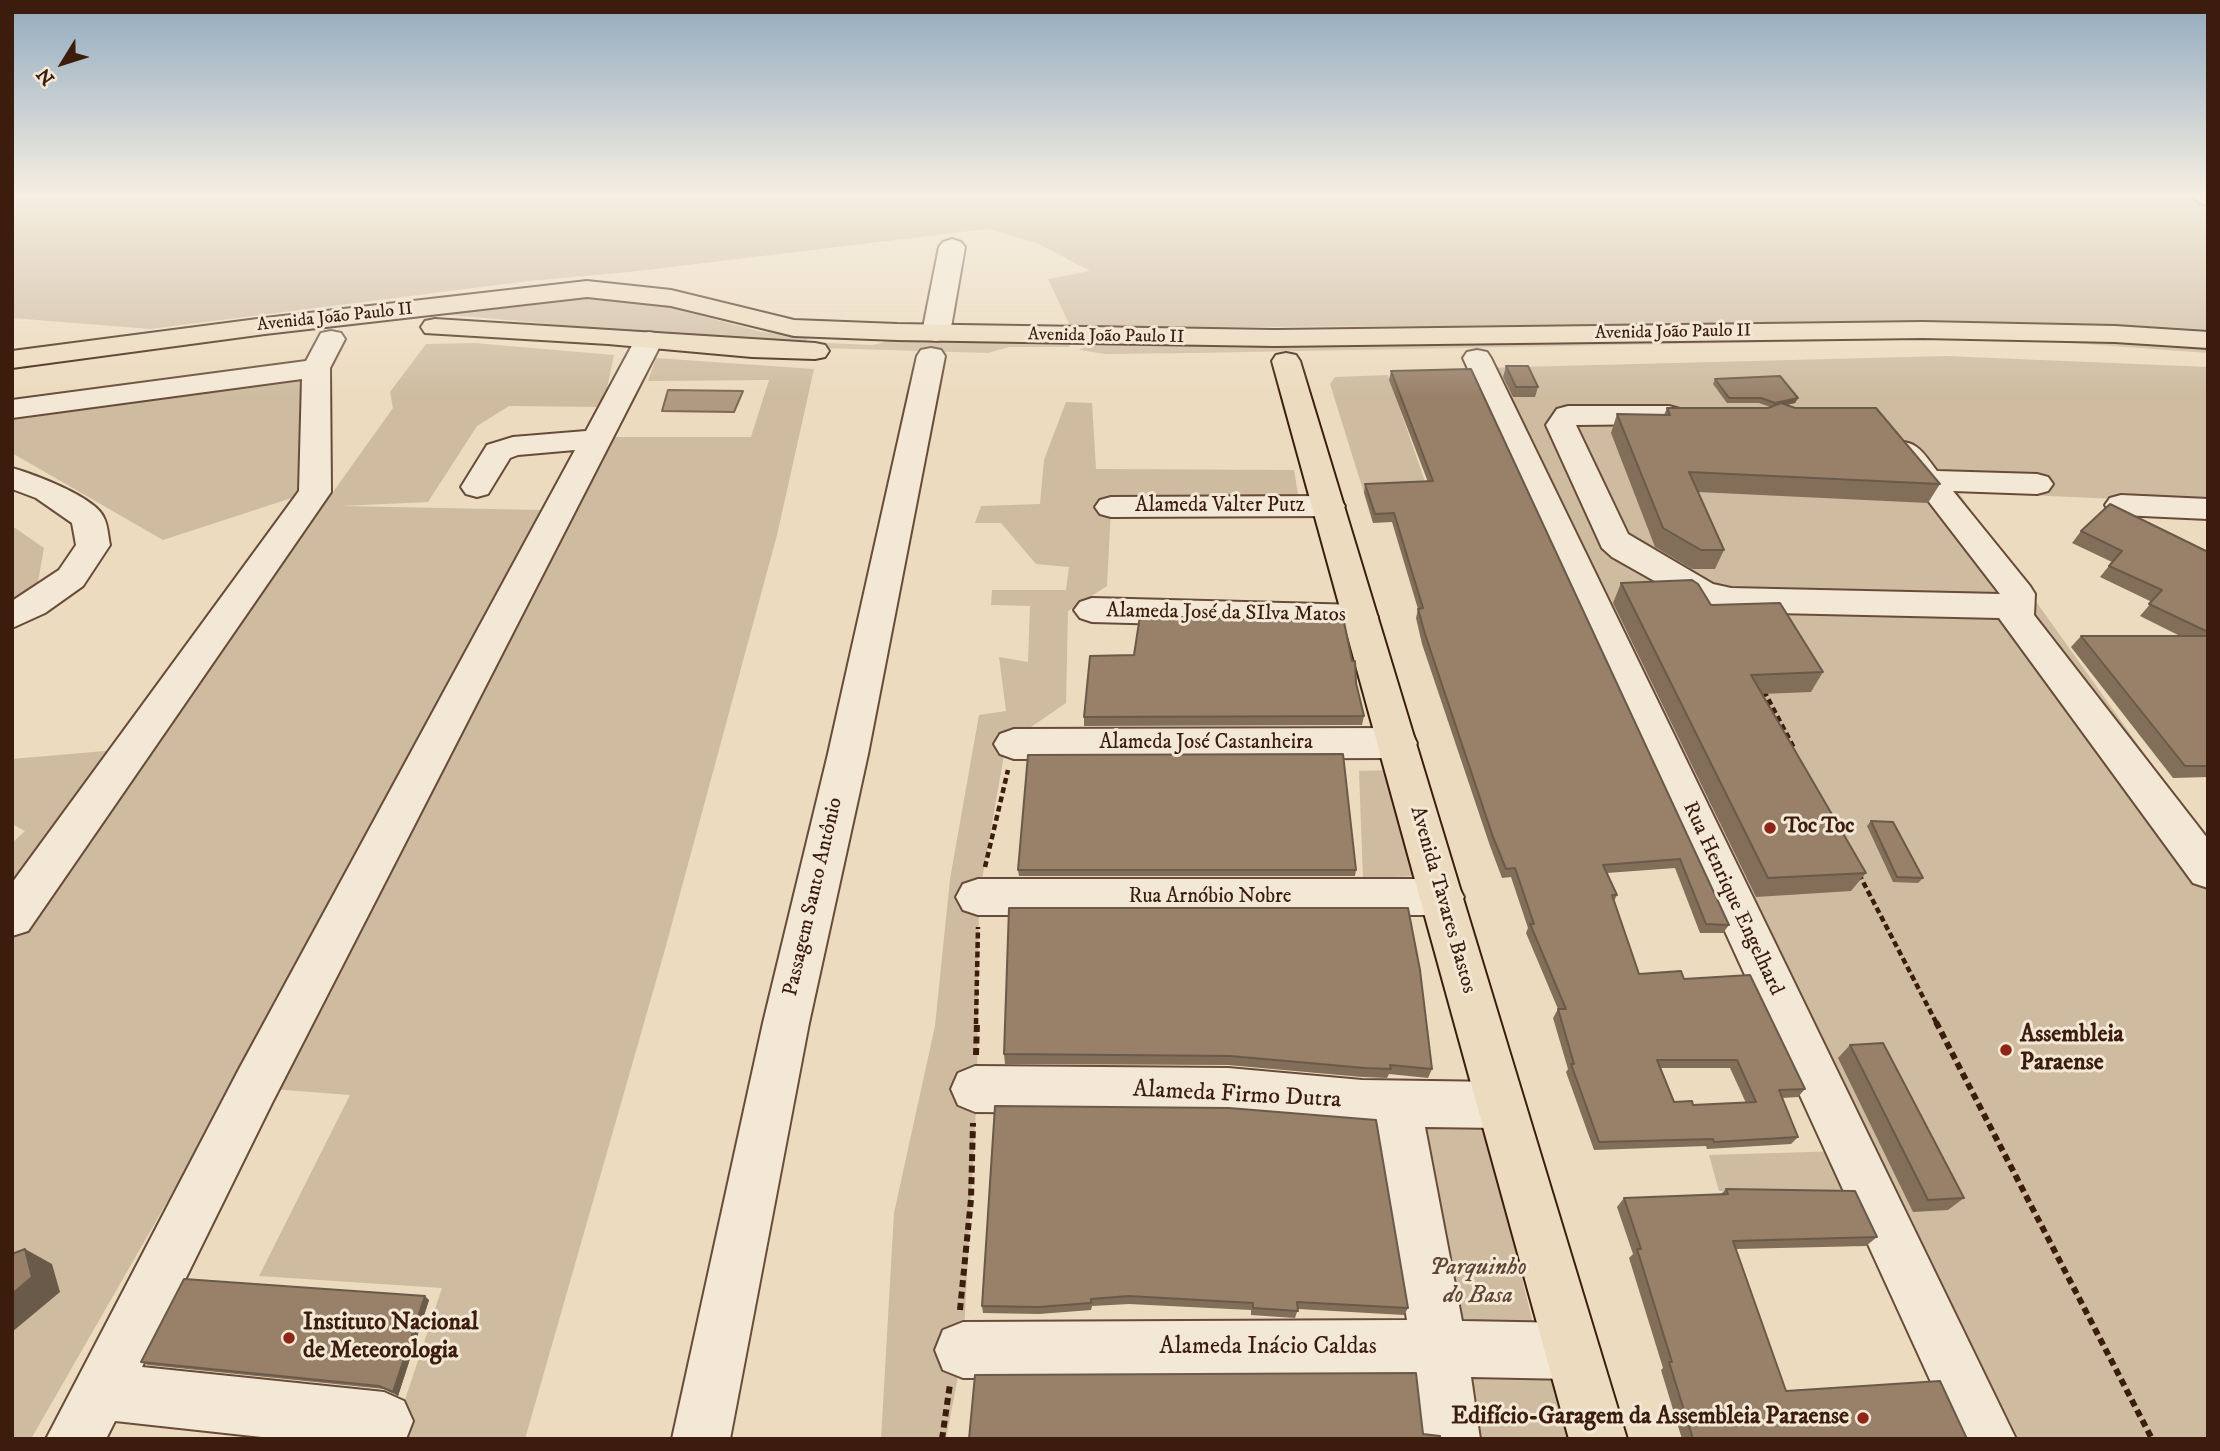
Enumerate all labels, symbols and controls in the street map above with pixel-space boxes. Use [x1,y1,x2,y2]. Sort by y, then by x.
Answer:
north arrow [28,28,98,98]
text: N [32,63,60,89]
street label: Avenida João Paulo II [256,299,414,337]
street label: Avenida João Paulo II [1595,321,1751,345]
street label: Avenida João Paulo II [1028,325,1184,349]
street label: Alameda Valter Putz [1135,494,1305,520]
street label: Alameda José da SIlva Matos [1106,599,1346,629]
street label: Alameda José Castanheira [1099,731,1313,757]
street label: Passagem Santo Antônio [779,795,849,999]
street label: Rua Henrique Engelhard [1676,798,1788,1000]
street label: Avenida Tavares Bastos [1403,804,1481,996]
place label: Toc Toc [1784,815,1854,841]
marker: Toc Toc [1762,820,1778,836]
street label: Rua Arnóbio Nobre [1128,885,1292,911]
place label: Assembleia Paraense [2020,1022,2124,1078]
marker: Assembleia Paraense [1998,1042,2014,1058]
street label: Alameda Firmo Dutra [1132,1076,1342,1116]
park label: Parquinho do Basa [1429,1255,1527,1311]
place label: Instituto Nacional de Meteorologia [303,1310,478,1366]
marker: Instituto Nacional de Meteorologia [281,1330,297,1346]
street label: Alameda Inácio Caldas [1159,1334,1377,1362]
place label: Edifício-Garagem da Assembleia Paraense [1451,1404,1849,1432]
marker: Edifício-Garagem da Assembleia Paraense [1855,1410,1871,1426]

